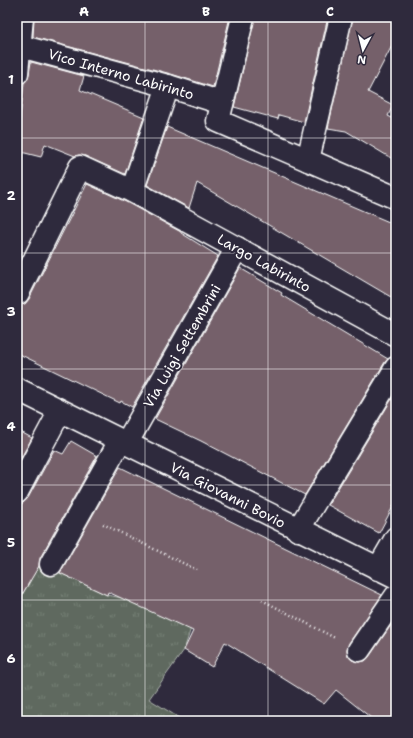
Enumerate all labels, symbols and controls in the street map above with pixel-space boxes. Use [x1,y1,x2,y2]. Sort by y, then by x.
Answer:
text: A [79,3,89,20]
text: B [202,3,210,20]
text: C [326,3,334,20]
north arrow [343,30,383,70]
street label: Vico Interno Labirinto [46,45,196,103]
text: N [356,51,367,67]
text: 1 [8,71,14,88]
text: 2 [6,187,16,204]
street label: Largo Labirinto [214,230,314,296]
street label: Via Luigi Settembrini [139,281,225,411]
text: 3 [6,303,16,320]
text: 4 [6,418,16,435]
street label: Via Giovanni Bovio [167,458,289,532]
text: 5 [7,534,15,551]
text: 6 [6,650,16,667]

